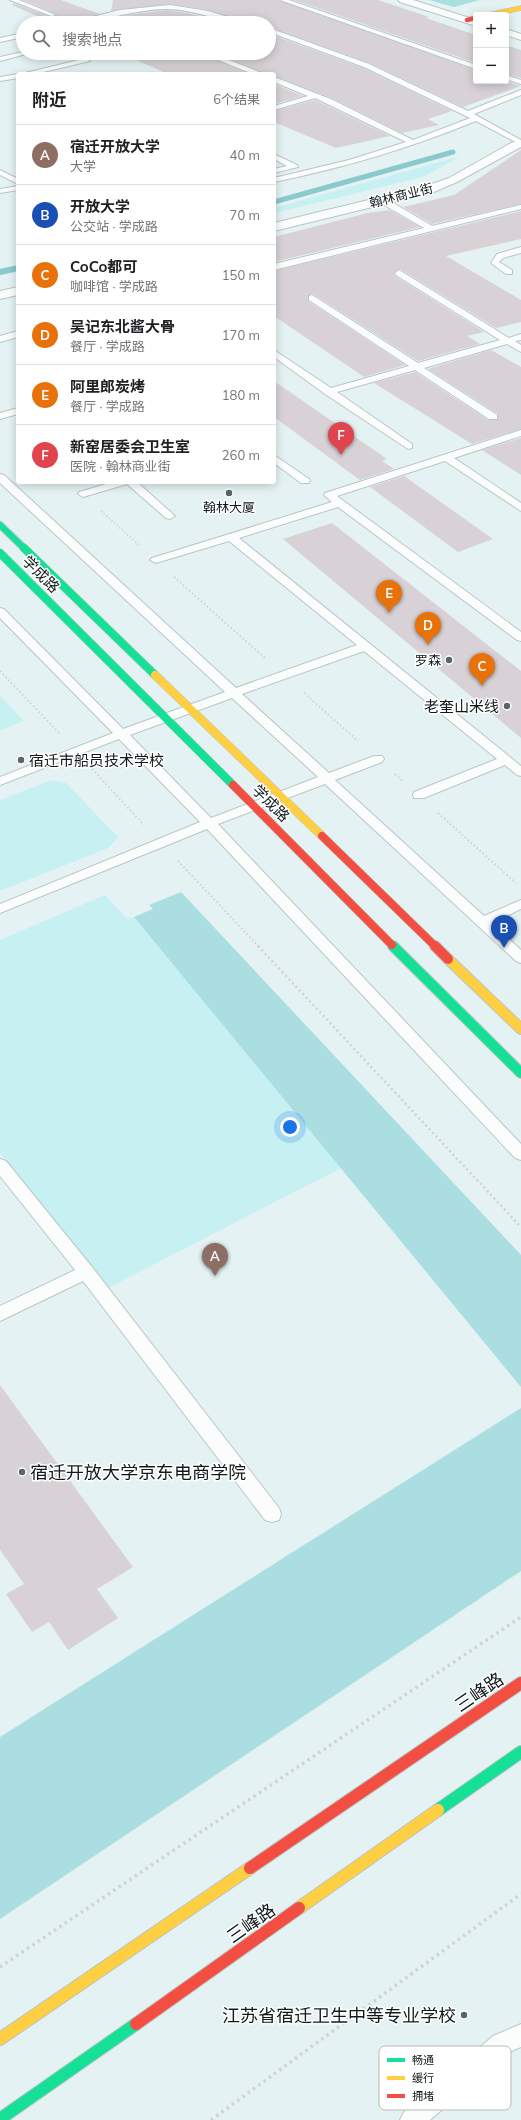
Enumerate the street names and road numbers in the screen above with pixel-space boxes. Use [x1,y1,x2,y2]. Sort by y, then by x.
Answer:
street label: 翰林商业街 [368,179,434,211]
street label: 学成路 [18,551,64,597]
street label: 学成路 [248,780,294,826]
street label: 三峰路 [450,1667,508,1717]
street label: 三峰路 [222,1898,280,1948]

